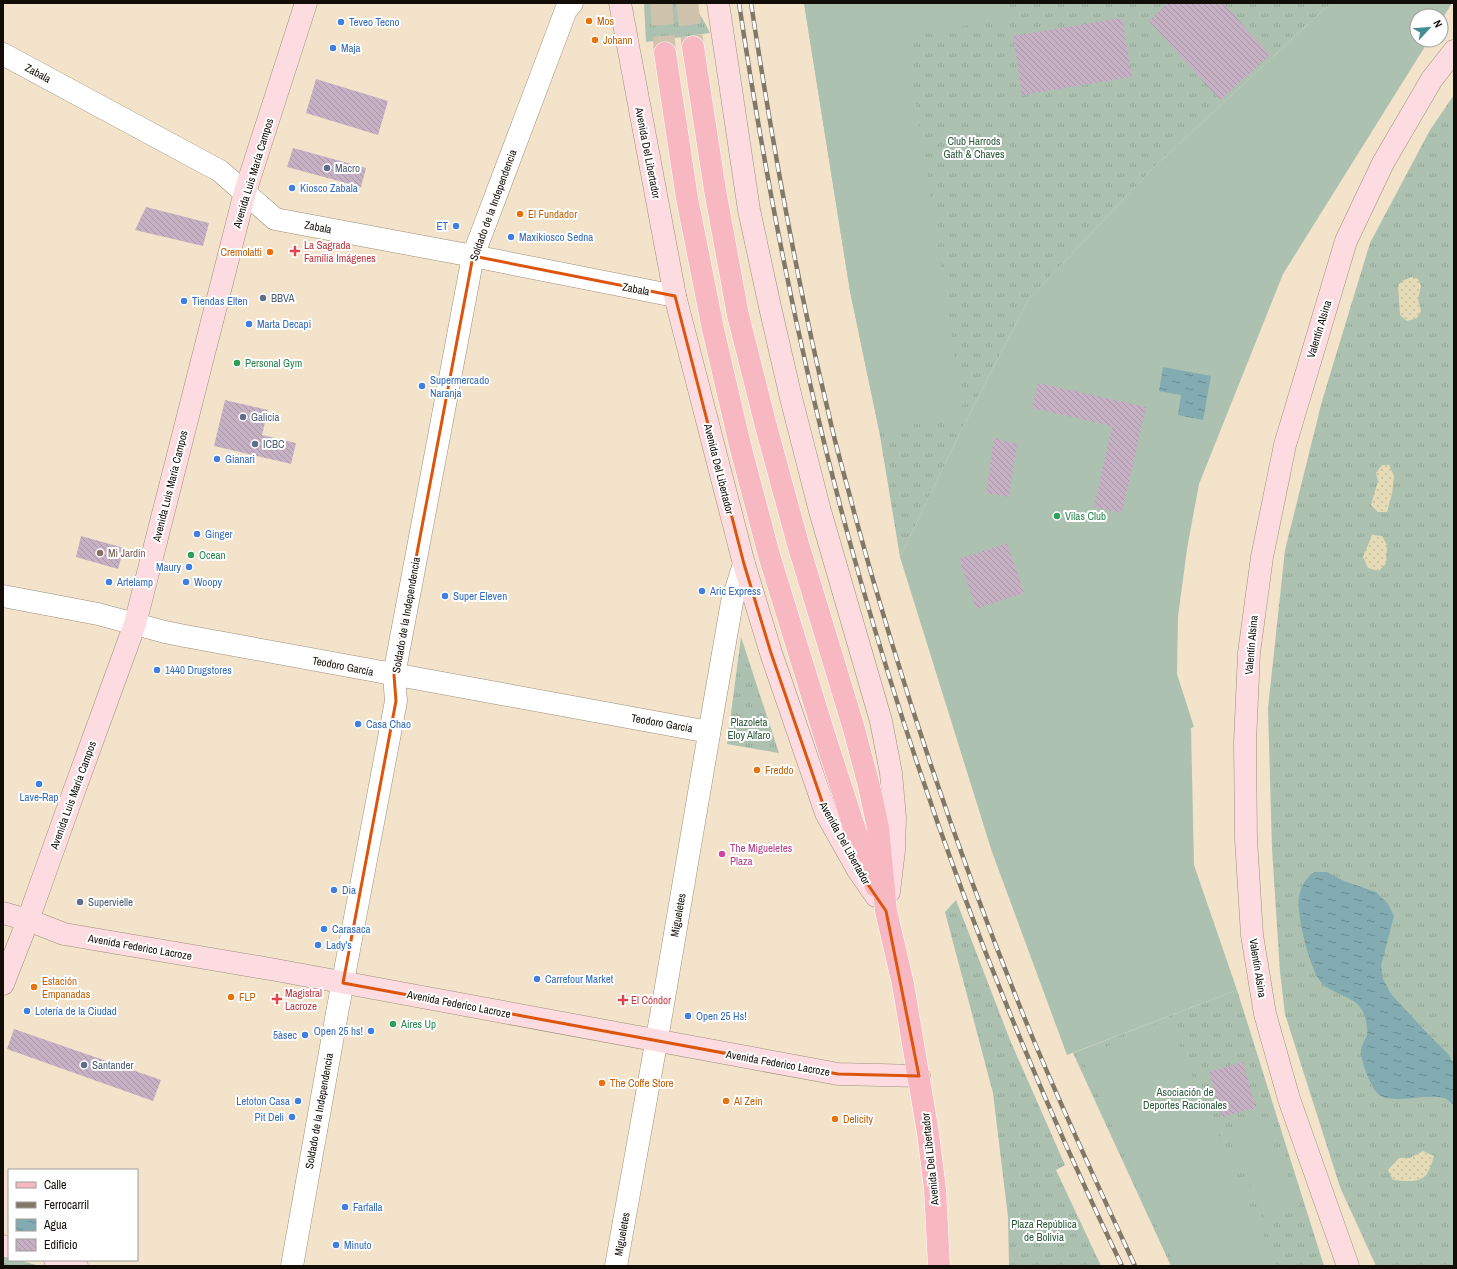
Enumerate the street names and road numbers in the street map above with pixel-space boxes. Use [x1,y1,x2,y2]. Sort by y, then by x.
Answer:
street label: Zabala [23,60,53,86]
street label: Avenida Del Libertador [632,105,664,200]
street label: Avenida Luis María Campos [229,116,277,231]
street label: Soldado de la Independencia [466,147,520,263]
street label: Zabala [303,217,333,237]
street label: Zabala [621,279,651,299]
street label: Valentín Alsina [1304,298,1334,360]
street label: Avenida Del Libertador [701,421,737,516]
street label: Avenida Luis María Campos [149,428,191,544]
street label: Soldado de la Independencia [389,556,423,674]
street label: Valentín Alsina [1241,615,1261,675]
street label: Teodoro García [311,653,375,679]
street label: Teodoro García [630,711,694,735]
street label: Avenida Luis María Campos [47,739,99,852]
street label: Avenida Del Libertador [816,798,874,887]
street label: Migueletes [667,892,689,938]
street label: Avenida Federico Lacroze [86,931,193,963]
street label: Valentín Alsina [1246,938,1270,998]
street label: Avenida Federico Lacroze [405,987,512,1021]
street label: Avenida Federico Lacroze [724,1047,831,1079]
street label: Soldado de la Independencia [302,1052,336,1170]
street label: Avenida Del Libertador [918,1112,942,1207]
street label: Migueletes [611,1211,633,1257]

